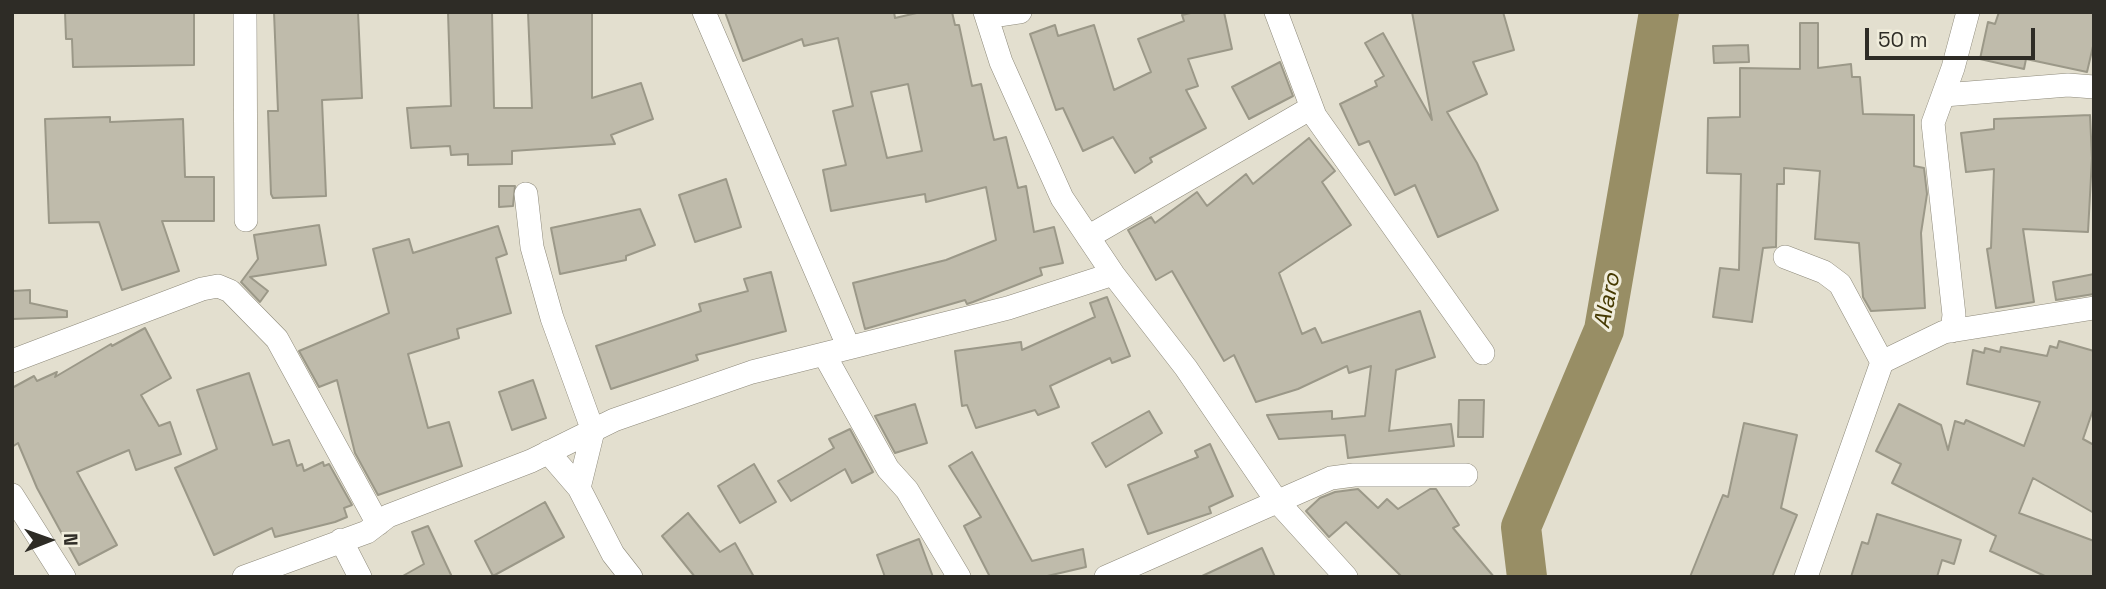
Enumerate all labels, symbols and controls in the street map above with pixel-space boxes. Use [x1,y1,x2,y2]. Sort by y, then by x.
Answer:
scale bar [1868,14,2038,58]
text: 50 m [1878,26,1928,53]
water label: Alaro [1589,271,1627,331]
north arrow [14,505,84,575]
text: N [58,533,83,546]

